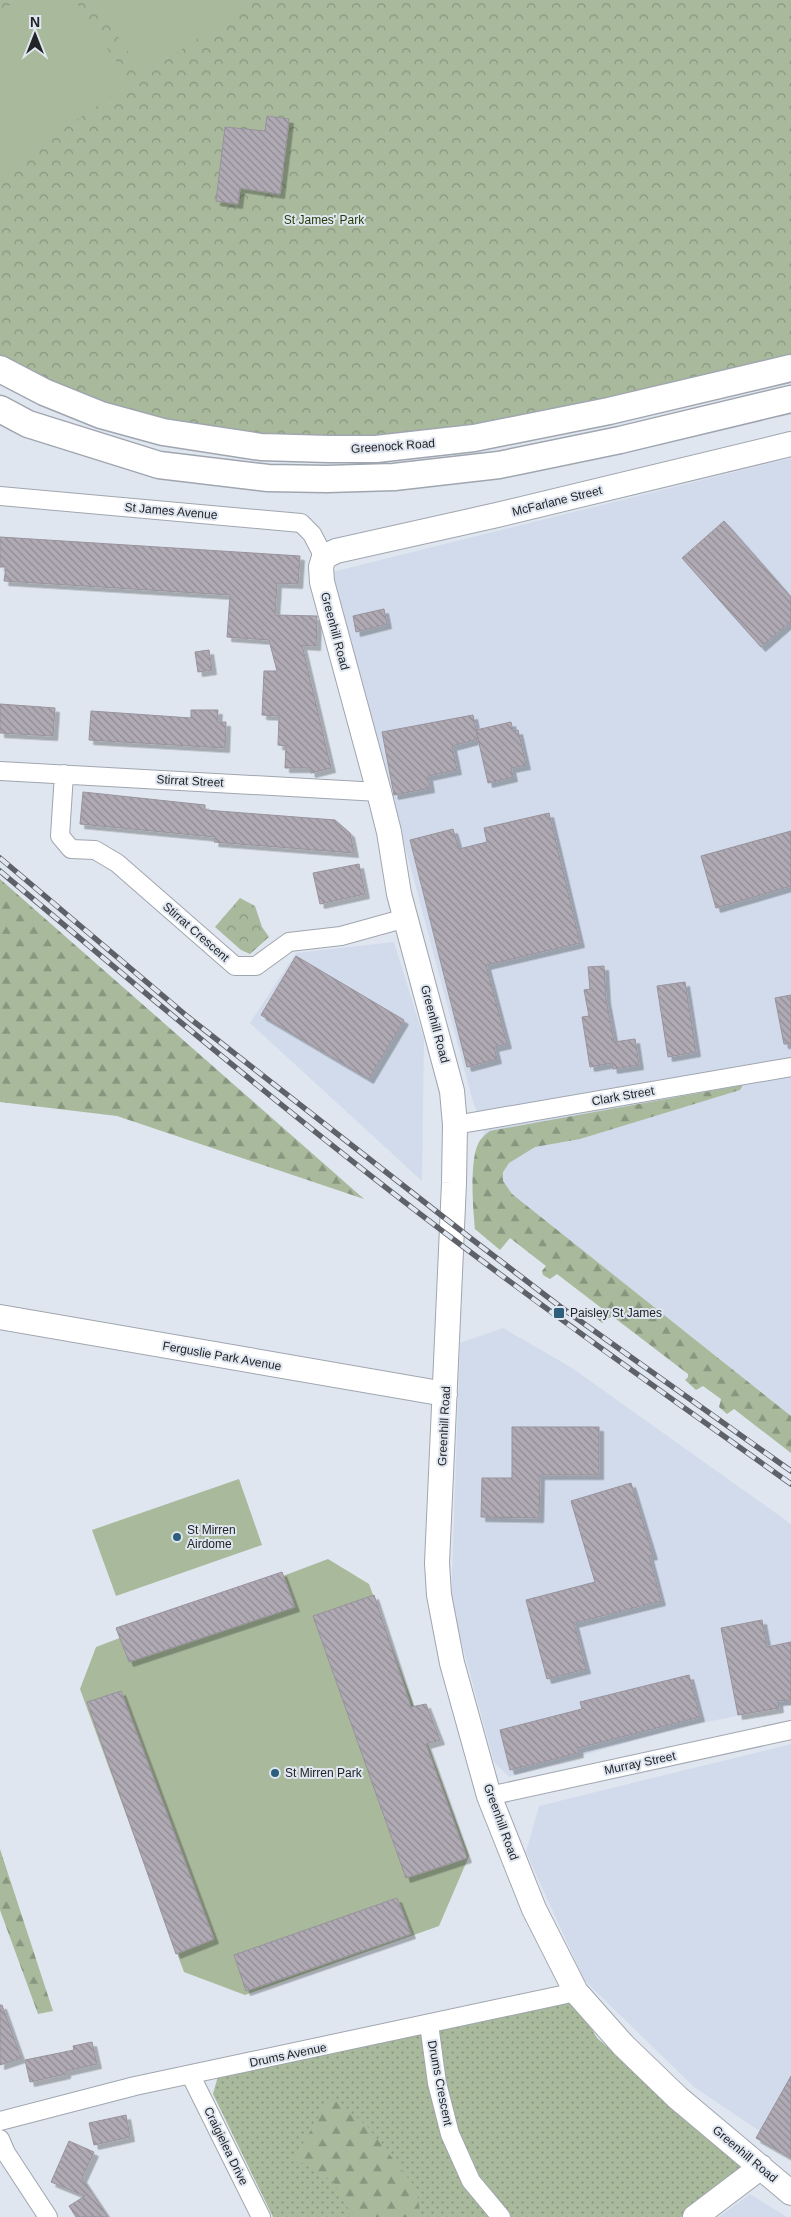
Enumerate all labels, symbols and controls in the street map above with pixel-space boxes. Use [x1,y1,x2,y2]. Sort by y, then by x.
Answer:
north arrow [10,10,60,60]
text: N [30,14,40,30]
park label: St James' Park [284,213,365,227]
street label: Greenock Road [351,436,435,456]
street label: McFarlane Street [511,483,604,519]
street label: St James Avenue [124,500,218,522]
street label: Greenhill Road [318,591,352,671]
street label: Stirrat Street [156,772,225,790]
street label: Stirrat Crescent [160,899,233,965]
street label: Greenhill Road [418,984,452,1064]
street label: Clark Street [591,1083,656,1108]
marker: Paisley St James [552,1306,566,1320]
place label: Paisley St James [570,1306,662,1320]
street label: Ferguslie Park Avenue [161,1339,283,1373]
street label: Greenhill Road [435,1386,453,1466]
place label: St Mirren Airdome [187,1523,236,1551]
marker: St Mirren Airdome [171,1531,183,1543]
street label: Murray Street [603,1748,678,1777]
place label: St Mirren Park [285,1766,363,1780]
marker: St Mirren Park [269,1767,281,1779]
street label: Greenhill Road [481,1782,521,1862]
street label: Drums Crescent [425,2039,455,2128]
street label: Drums Avenue [248,2040,328,2070]
street label: Craigielea Drive [201,2105,251,2188]
street label: Greenhill Road [710,2123,780,2185]

